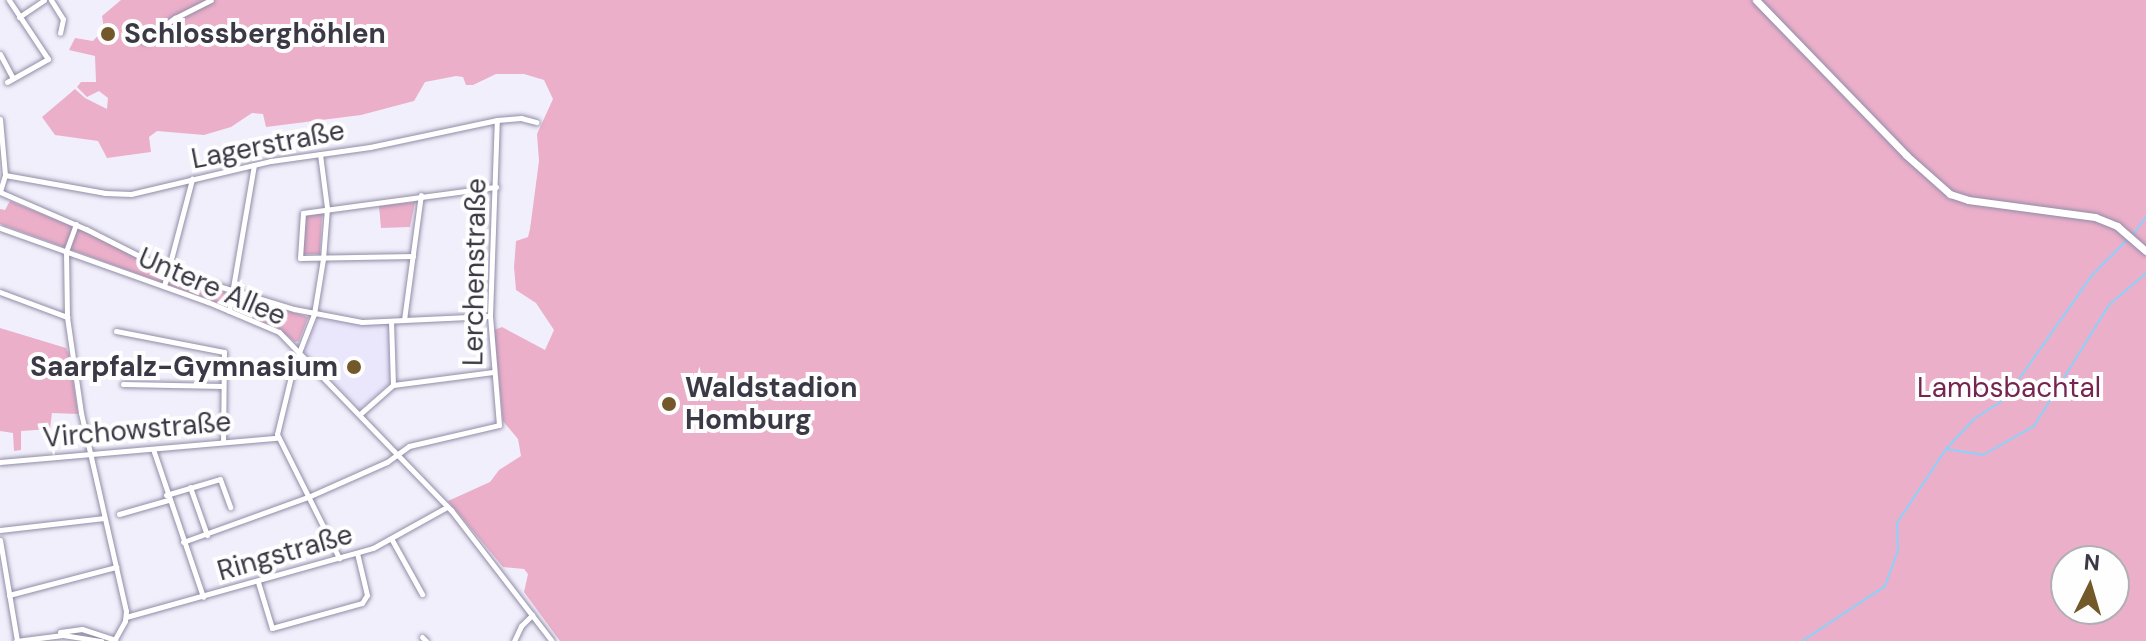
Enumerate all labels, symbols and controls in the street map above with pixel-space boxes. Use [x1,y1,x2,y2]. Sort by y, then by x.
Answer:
place label: Schlossberghöhlen [124,17,386,51]
marker: Schlossberghöhlen [99,25,117,43]
street label: Lagerstraße [189,114,347,176]
street label: Lerchenstraße [457,178,493,366]
street label: Untere Allee [133,241,291,333]
place label: Saarpfalz-Gymnasium [30,350,338,384]
marker: Saarpfalz-Gymnasium [345,358,363,376]
place label: Waldstadion Homburg [685,371,857,437]
park label: Lambsbachtal [1917,371,2101,405]
marker: Waldstadion Homburg [660,395,678,413]
street label: Virchowstraße [41,405,233,455]
street label: Ringstraße [214,518,356,588]
north arrow [2050,545,2130,625]
text: N [2083,547,2101,578]

